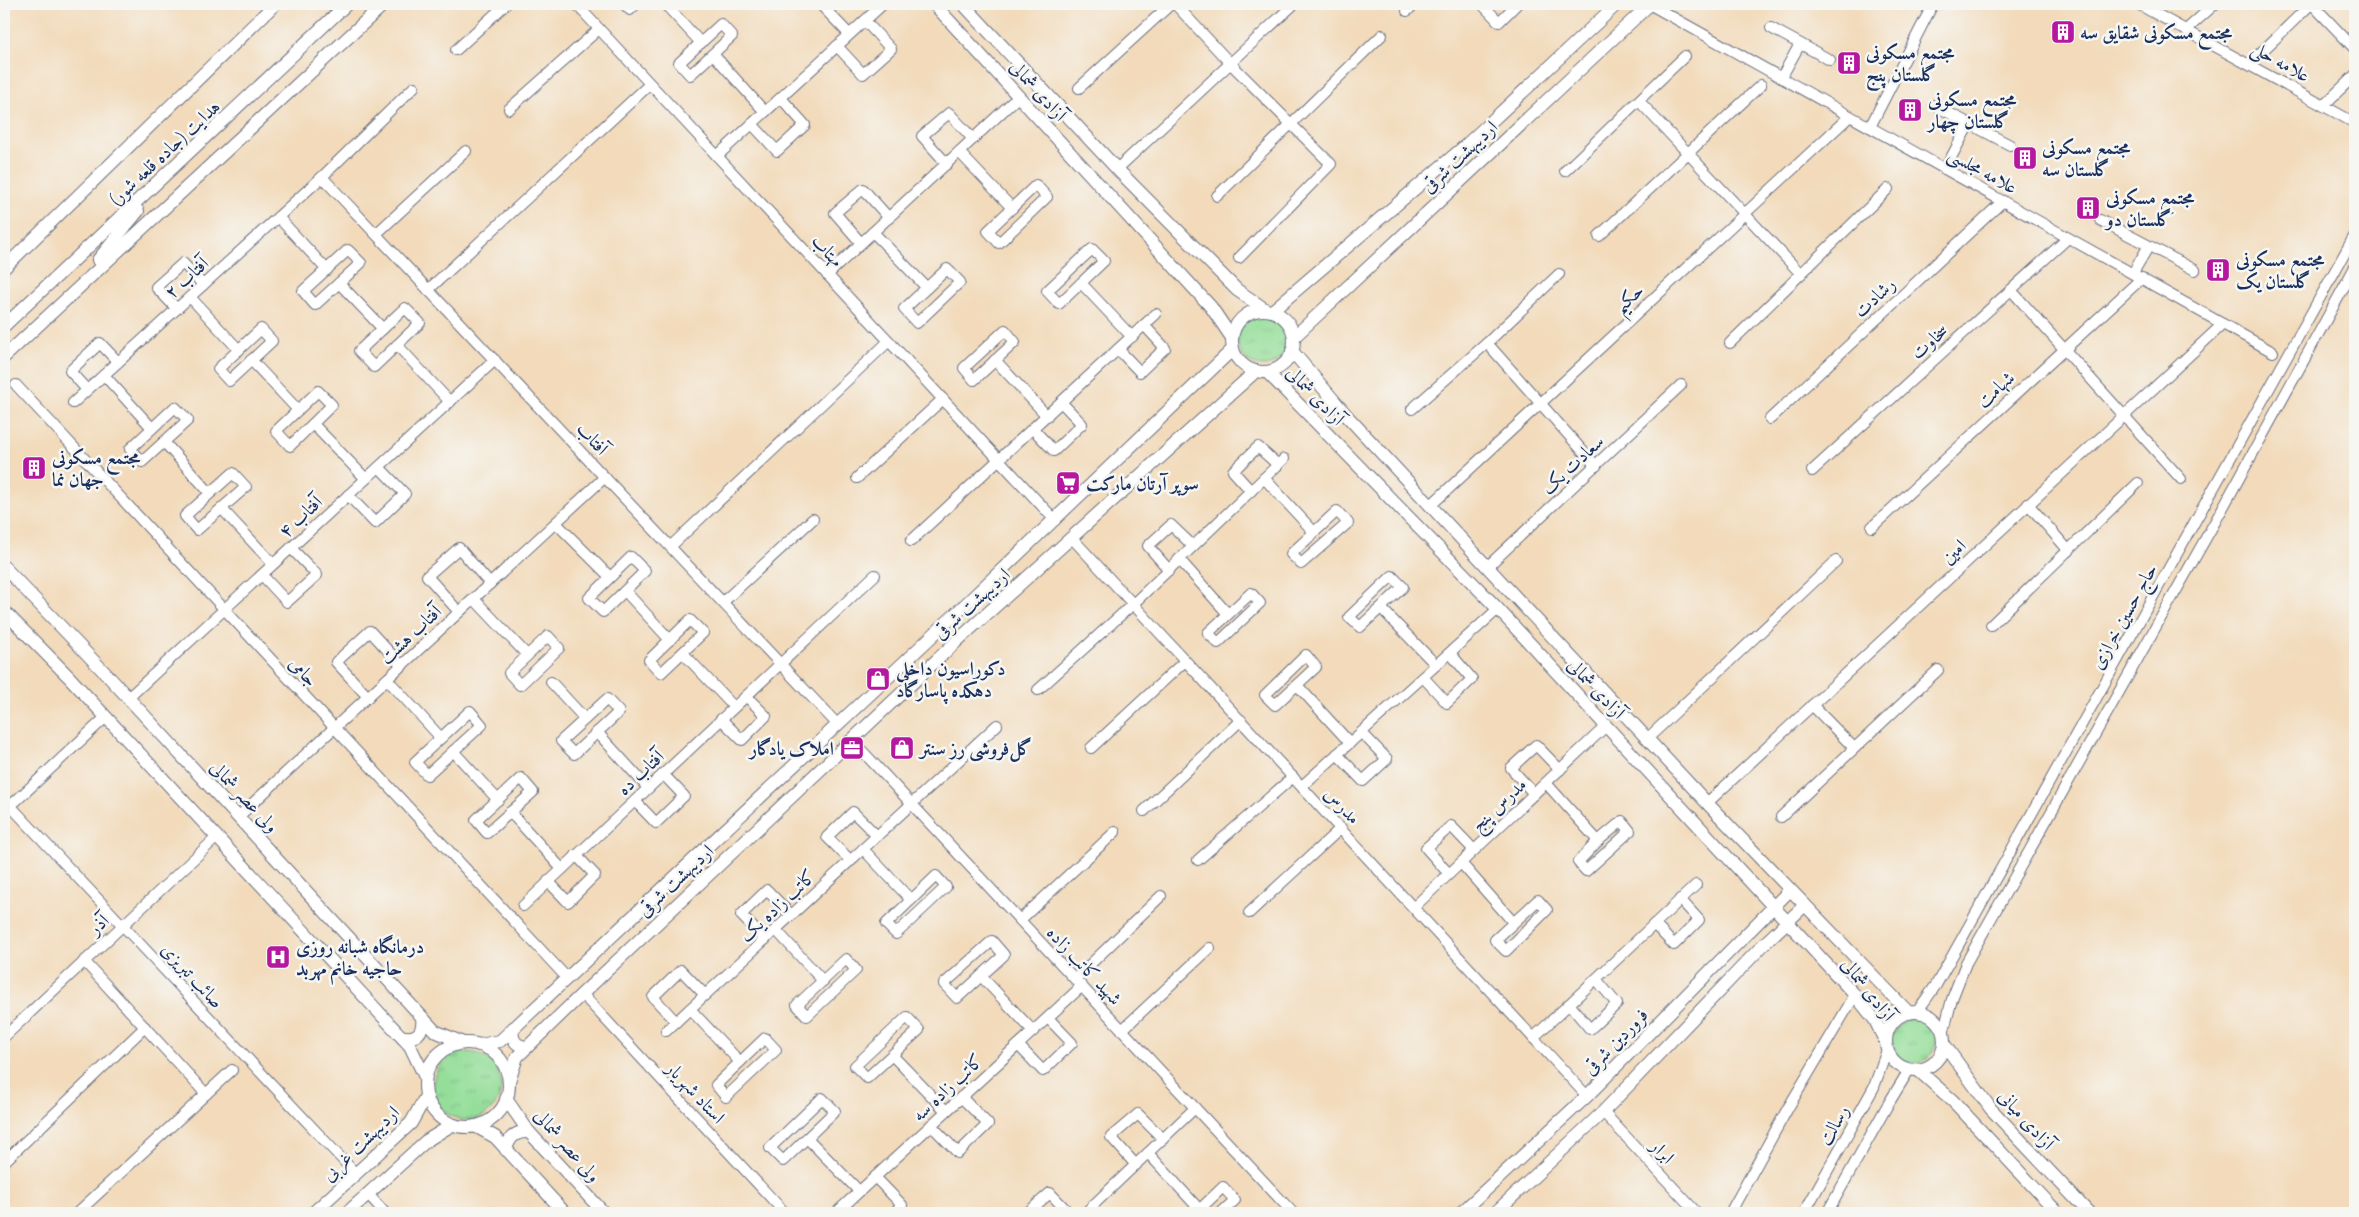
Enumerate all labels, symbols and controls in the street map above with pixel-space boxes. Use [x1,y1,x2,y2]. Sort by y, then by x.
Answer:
building icon: مجتمع مسکونی شقایق سه [2050,19,2076,45]
place label: مجتمع مسکونی شقایق سه [2080,22,2233,50]
street label: علامه حلی [2246,37,2314,89]
place label: مجتمع مسکونی گلستان پنج [1865,42,1955,92]
building icon: مجتمع مسکونی گلستان پنج [1836,50,1862,76]
street label: آزادی شمالی [1004,56,1073,128]
place label: مجتمع مسکونی گلستان چهار [1926,89,2017,135]
street label: هدایت (جاده قلعه شور) [105,96,226,211]
building icon: مجتمع مسکونی گلستان چهار [1897,97,1923,123]
street label: اردیبهشت شرقی [1417,116,1504,199]
place label: مجتمع مسکونی گلستان سه [2041,137,2131,183]
street label: علامه مجلسی [1943,143,2021,201]
building icon: مجتمع مسکونی گلستان سه [2012,145,2038,171]
place label: مجتمع مسکونی گلستان دو [2104,187,2195,233]
building icon: مجتمع مسکونی گلستان دو [2075,195,2101,221]
street label: مهتاب [805,230,848,273]
place label: مجتمع مسکونی گلستان یک [2235,249,2325,295]
street label: آفتاب ۲ [160,251,216,305]
building icon: مجتمع مسکونی گلستان یک [2205,257,2231,283]
street label: رشادت [1849,273,1901,324]
street label: حکیم [1609,279,1654,324]
street label: سخاوت [1906,319,1954,366]
street label: آزادی شمالی [1280,361,1350,433]
street label: شهامت [1972,367,2021,414]
street label: آفتاب [570,418,614,462]
street label: سعادت یک [1537,430,1610,501]
place label: مجتمع مسکونی جهان نما [51,447,141,493]
building icon: مجتمع مسکونی جهان نما [21,455,47,481]
supermarket icon: سوپر آرتان مارکت [1055,470,1081,496]
place label: سوپر آرتان مارکت [1086,472,1199,497]
street label: آفتاب ۴ [274,490,330,544]
street label: امین [1937,535,1972,570]
street label: حاج حسین خرازی [2086,560,2167,676]
street label: اردیبهشت شرقی [929,564,1016,645]
street label: آفتاب هشت [375,599,449,670]
street label: جامی [283,652,322,692]
street label: آزادی شمالی [1561,654,1631,726]
place label: دکوراسیون داخلی دهکده پاسارگاد [895,658,1005,705]
shop icon: دکوراسیون داخلی دهکده پاسارگاد [865,666,891,692]
office icon: املاک یادگار [839,735,865,761]
shop icon: گل‌فروشی رز سنتر [889,735,915,761]
place label: املاک یادگار [748,737,834,762]
place label: گل‌فروشی رز سنتر [918,737,1032,762]
street label: آفتاب ده [613,744,671,801]
street label: ولی عصر شمالی [204,756,283,838]
street label: مدرس پنج [1466,774,1535,840]
street label: مدرس [1318,783,1365,830]
street label: اردیبهشت شرقی [633,840,720,923]
street label: کاتب زاده یک [735,865,822,948]
street label: آذر [82,909,116,943]
street label: شهید کاتب زاده [1041,922,1126,1011]
place label: درمانگاه شبانه‌ روزی حاجیه‌ خانم مهربد [296,934,424,985]
street label: صائب تبریزی [155,938,228,1014]
hospital icon: درمانگاه شبانه‌ روزی حاجیه‌ خانم مهربد [265,944,291,970]
street label: آزادی شمالی [1835,954,1901,1028]
street label: فروردین شرقی [1579,1004,1654,1081]
street label: کاتب زاده سه [908,1049,989,1128]
street label: استاد شهریار [658,1056,729,1129]
street label: آزادی میانی [1992,1085,2060,1157]
street label: اردیبهشت غربی [318,1101,406,1188]
street label: رسالت [1814,1101,1856,1151]
street label: ولی عصر شمالی [528,1104,605,1188]
street label: ابرار [1643,1134,1679,1170]

